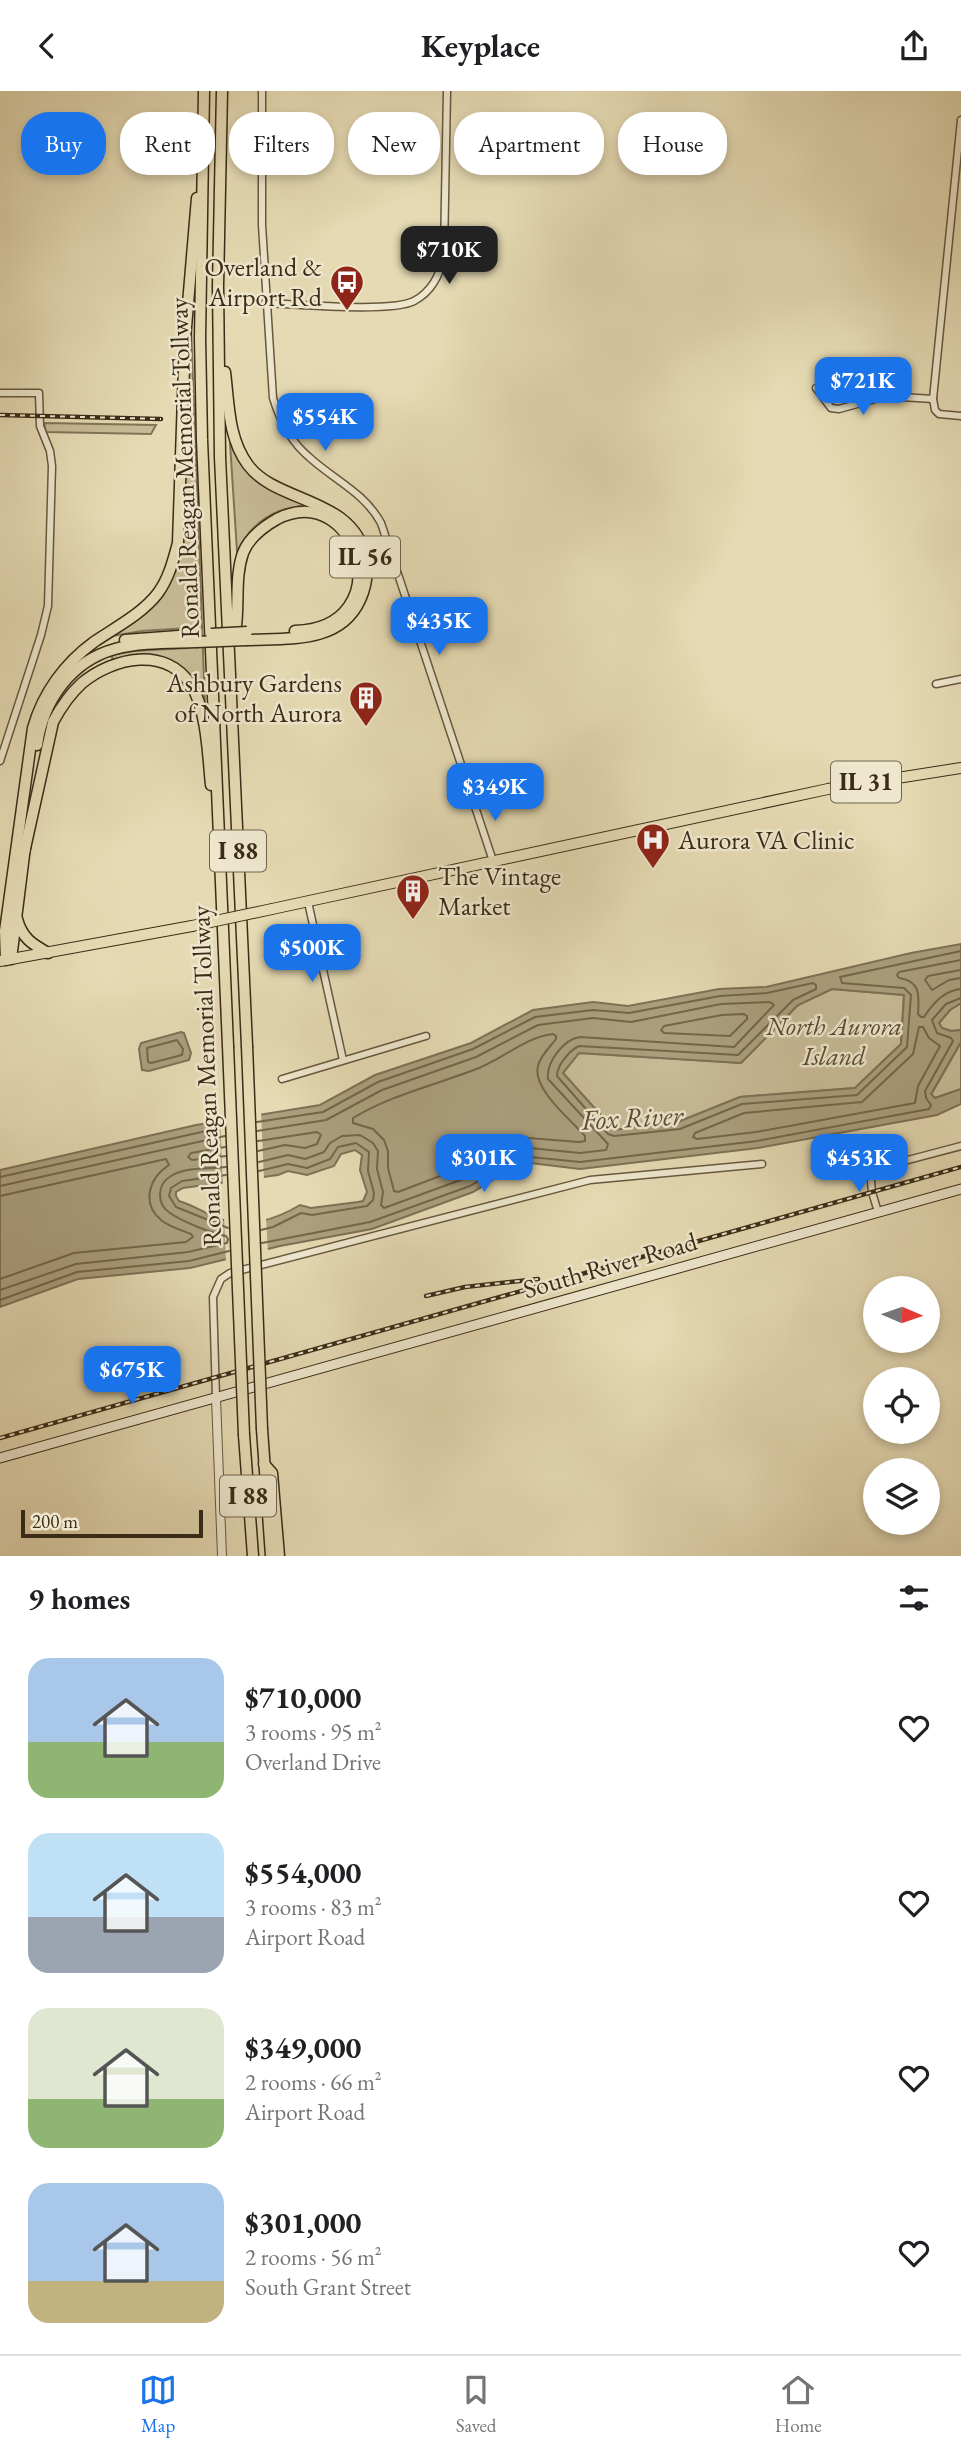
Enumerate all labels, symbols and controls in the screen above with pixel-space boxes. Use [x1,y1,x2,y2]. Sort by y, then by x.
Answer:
text: Keyplace [421,25,540,67]
icon: back [28,27,66,65]
icon: share [895,27,933,65]
chip: Buy [21,112,106,175]
chip: Rent [120,112,215,175]
chip: Filters [229,112,334,175]
chip: New [348,112,440,175]
chip: Apartment [454,112,604,175]
chip: House [618,112,727,175]
pin: $710K [400,227,498,286]
text: $710K [417,234,481,264]
place label: Overland & Airport Rd [204,250,323,314]
bus stop icon: Overland & Airport Rd [328,263,366,312]
street label: Ronald Reagan Memorial Tollway [161,296,207,639]
pin: $721K [814,357,912,417]
text: $721K [831,365,895,395]
pin: $554K [276,393,374,453]
text: $554K [293,401,357,431]
road number: IL 56 [330,537,400,577]
pin: $435K [390,597,488,657]
text: $435K [407,605,471,635]
place label: Ashbury Gardens of North Aurora [165,666,343,730]
building icon: Ashbury Gardens of North Aurora [347,679,385,728]
road number: IL 31 [831,761,901,803]
pin: $349K [446,763,544,823]
text: $349K [463,771,527,801]
hospital icon: Aurora VA Clinic [634,821,672,870]
place label: Aurora VA Clinic [677,823,855,857]
road number: I 88 [210,831,266,871]
place label: The Vintage Market [438,859,561,923]
building icon: The Vintage Market [394,872,432,921]
street label: Ronald Reagan Memorial Tollway [183,904,229,1247]
pin: $500K [263,925,361,984]
text: $500K [280,932,344,962]
park label: North Aurora Island [765,1009,902,1073]
water label: Fox River [579,1096,685,1138]
pin: $301K [435,1135,533,1194]
pin: $453K [810,1135,908,1194]
text: $301K [452,1142,516,1172]
text: $453K [827,1142,891,1172]
street label: South River Road [519,1224,702,1306]
north arrow [863,1276,940,1353]
map controls [863,1276,940,1535]
pin: $675K [83,1347,181,1406]
text: $675K [100,1354,164,1384]
button: locate [863,1367,940,1444]
button: layers [863,1458,940,1535]
road number: I 88 [220,1476,276,1517]
scale bar [21,1507,203,1539]
text: 200 m [32,1509,78,1534]
text: 9 homes [28,1579,130,1618]
icon: filters [895,1579,933,1617]
text: $710,000 [245,1678,361,1717]
icon: home [84,1686,168,1770]
icon: heart [895,1709,933,1747]
text: 3 rooms · 95 m² [245,1717,382,1747]
text: Overland Drive [245,1747,381,1777]
text: $554,000 [245,1853,361,1892]
icon: home [84,1861,168,1945]
icon: heart [895,1884,933,1922]
text: 3 rooms · 83 m² [245,1892,382,1922]
text: Airport Road [245,1922,365,1952]
text: $349,000 [245,2028,361,2067]
icon: home [84,2036,168,2120]
icon: heart [895,2059,933,2097]
text: 2 rooms · 66 m² [245,2067,382,2097]
text: Airport Road [245,2097,365,2127]
text: $301,000 [245,2203,361,2242]
icon: home [84,2211,168,2295]
icon: heart [895,2234,933,2272]
text: 2 rooms · 56 m² [245,2242,382,2272]
text: South Grant Street [245,2272,411,2302]
tab: Map [139,2371,177,2438]
tab: Saved [456,2371,496,2438]
tab: Home [775,2371,822,2438]

